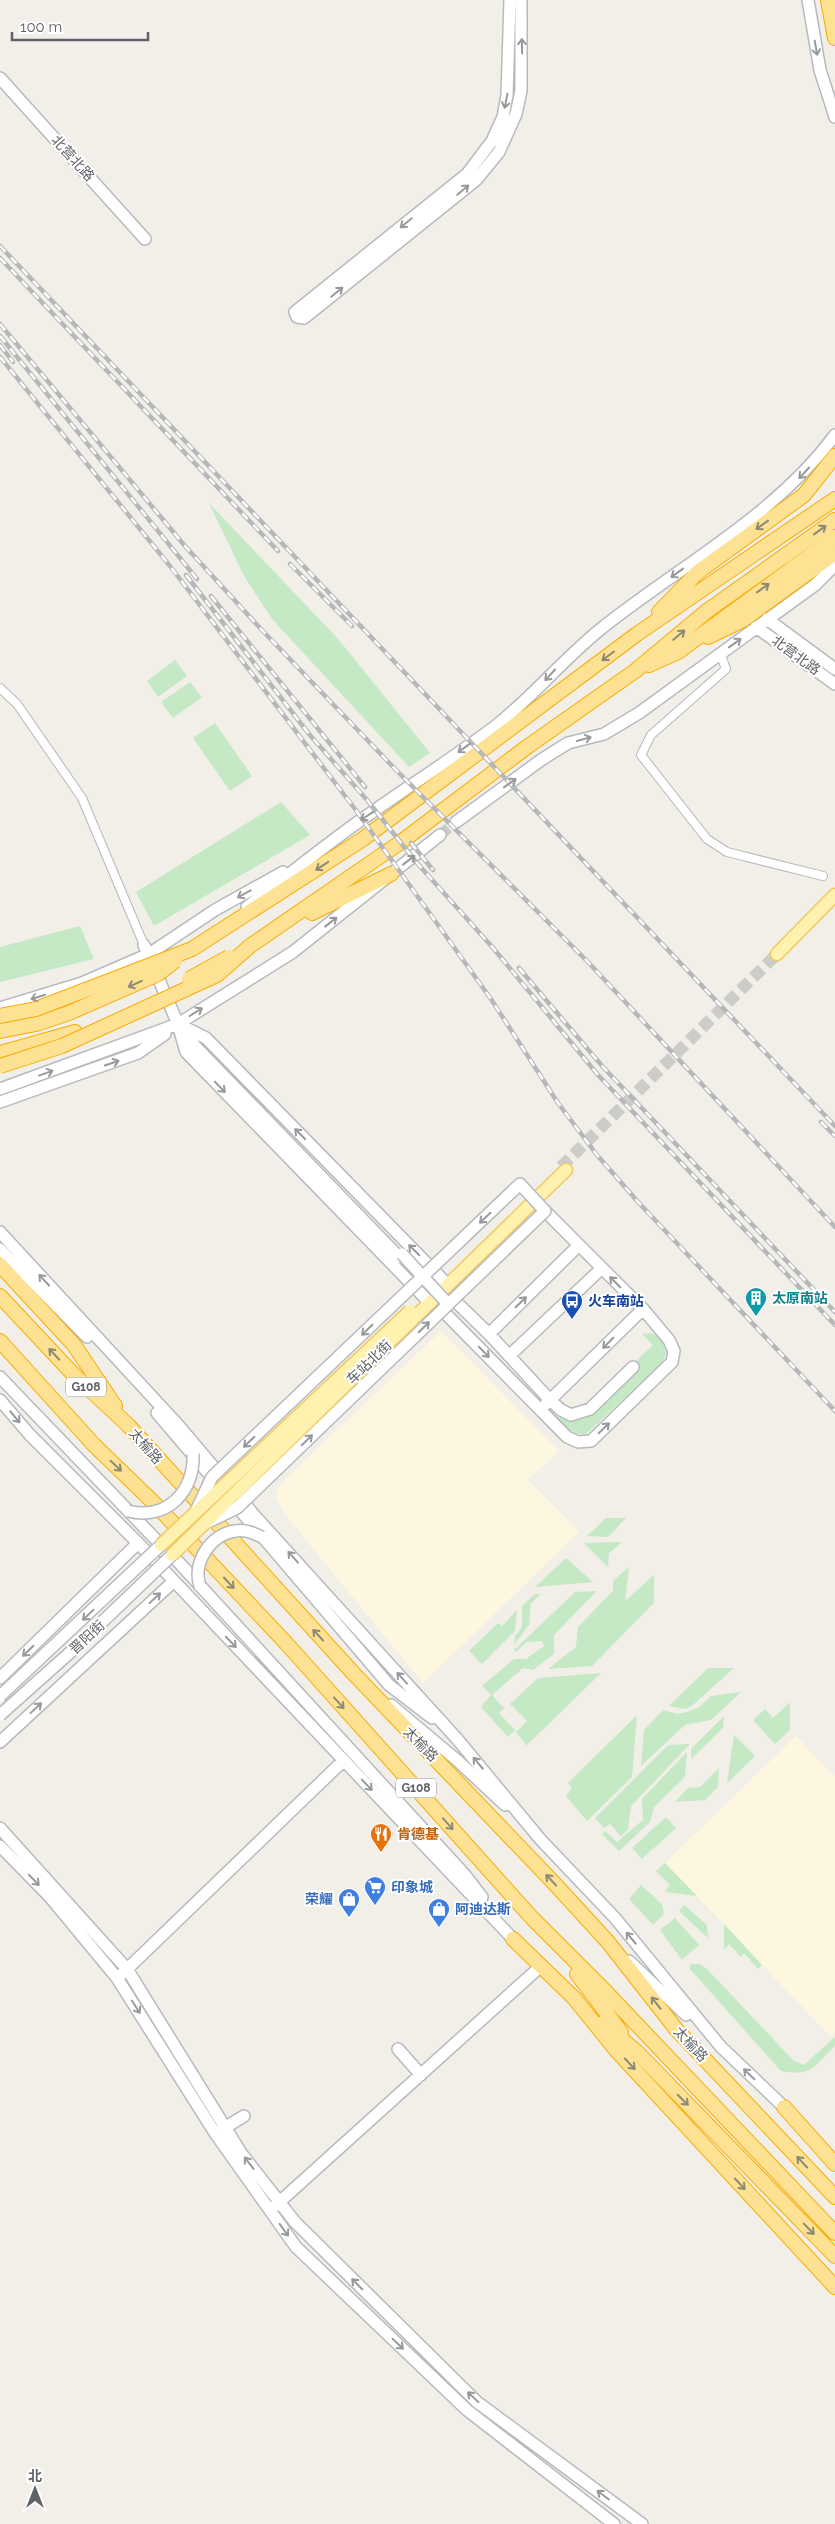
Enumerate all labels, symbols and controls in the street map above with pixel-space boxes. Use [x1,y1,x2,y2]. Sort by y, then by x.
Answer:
scale bar [12,10,149,42]
text: 100 m [20,18,62,36]
one-way arrow [517,38,526,54]
one-way arrow [812,40,822,56]
one-way arrow [500,93,510,109]
street label: 北营北路 [48,132,98,184]
one-way arrow [457,184,470,196]
one-way arrow [400,218,413,229]
one-way arrow [330,286,343,297]
one-way arrow [798,466,810,479]
one-way arrow [756,520,769,531]
one-way arrow [813,525,826,536]
one-way arrow [671,568,684,579]
one-way arrow [756,583,770,593]
one-way arrow [672,629,685,640]
street label: 北营北路 [769,632,823,678]
one-way arrow [728,638,742,648]
one-way arrow [602,650,615,661]
one-way arrow [544,668,556,681]
one-way arrow [576,734,592,743]
one-way arrow [458,743,472,753]
one-way arrow [503,777,516,788]
one-way arrow [361,811,375,821]
one-way arrow [402,854,415,865]
one-way arrow [315,861,329,871]
one-way arrow [237,889,252,899]
one-way arrow [324,916,337,927]
one-way arrow [128,979,143,989]
one-way arrow [30,993,46,1003]
one-way arrow [189,1007,203,1017]
one-way arrow [104,1057,120,1067]
one-way arrow [38,1068,53,1077]
one-way arrow [214,1080,226,1092]
one-way arrow [294,1128,306,1140]
one-way arrow [478,1212,491,1224]
one-way arrow [408,1243,420,1256]
one-way arrow [38,1274,50,1286]
one-way arrow [609,1275,621,1288]
building icon: 太原南站 [744,1286,768,1317]
bus stop icon: 火车南站 [560,1289,584,1320]
place label: 太原南站 [772,1290,828,1306]
place label: 火车南站 [588,1293,644,1309]
one-way arrow [515,1296,527,1308]
one-way arrow [418,1321,430,1333]
one-way arrow [361,1324,373,1336]
street label: 车站北街 [343,1337,395,1387]
one-way arrow [602,1337,614,1350]
one-way arrow [477,1346,489,1358]
one-way arrow [48,1348,60,1361]
road number: G108 [66,1378,106,1396]
one-way arrow [9,1411,21,1424]
one-way arrow [598,1422,611,1434]
street label: 太榆路 [126,1425,166,1467]
one-way arrow [301,1434,314,1446]
one-way arrow [243,1436,255,1448]
one-way arrow [110,1460,122,1472]
one-way arrow [287,1551,299,1564]
one-way arrow [223,1577,235,1589]
one-way arrow [149,1592,162,1604]
one-way arrow [82,1609,94,1621]
street label: 晋阳街 [66,1617,108,1657]
one-way arrow [312,1629,324,1641]
one-way arrow [225,1636,237,1648]
one-way arrow [22,1645,34,1657]
one-way arrow [396,1671,408,1684]
one-way arrow [333,1696,345,1709]
one-way arrow [29,1703,42,1714]
street label: 太榆路 [401,1723,441,1765]
one-way arrow [472,1757,483,1770]
one-way arrow [361,1779,373,1791]
road number: G108 [396,1779,436,1798]
one-way arrow [442,1817,454,1830]
restaurant icon: 肯德基 [369,1822,393,1853]
place label: 肯德基 [397,1826,439,1842]
one-way arrow [545,1873,557,1886]
one-way arrow [28,1874,40,1887]
supermarket icon: 印象城 [363,1875,387,1906]
place label: 印象城 [391,1879,433,1895]
shop icon: 荣耀 [337,1887,361,1918]
place label: 荣耀 [305,1891,333,1907]
shop icon: 阿迪达斯 [427,1897,451,1928]
place label: 阿迪达斯 [455,1901,511,1917]
one-way arrow [626,1932,637,1945]
one-way arrow [651,1996,661,2010]
one-way arrow [130,2000,141,2014]
street label: 太榆路 [671,2023,711,2065]
one-way arrow [624,2058,636,2071]
one-way arrow [743,2068,755,2080]
one-way arrow [677,2093,689,2106]
one-way arrow [244,2156,254,2170]
one-way arrow [796,2156,808,2168]
one-way arrow [734,2177,746,2190]
one-way arrow [803,2222,815,2235]
one-way arrow [279,2223,289,2237]
one-way arrow [350,2278,363,2290]
one-way arrow [392,2338,405,2350]
one-way arrow [467,2392,480,2404]
north arrow [10,2464,60,2514]
text: 北 [28,2468,42,2484]
one-way arrow [596,2490,610,2500]

